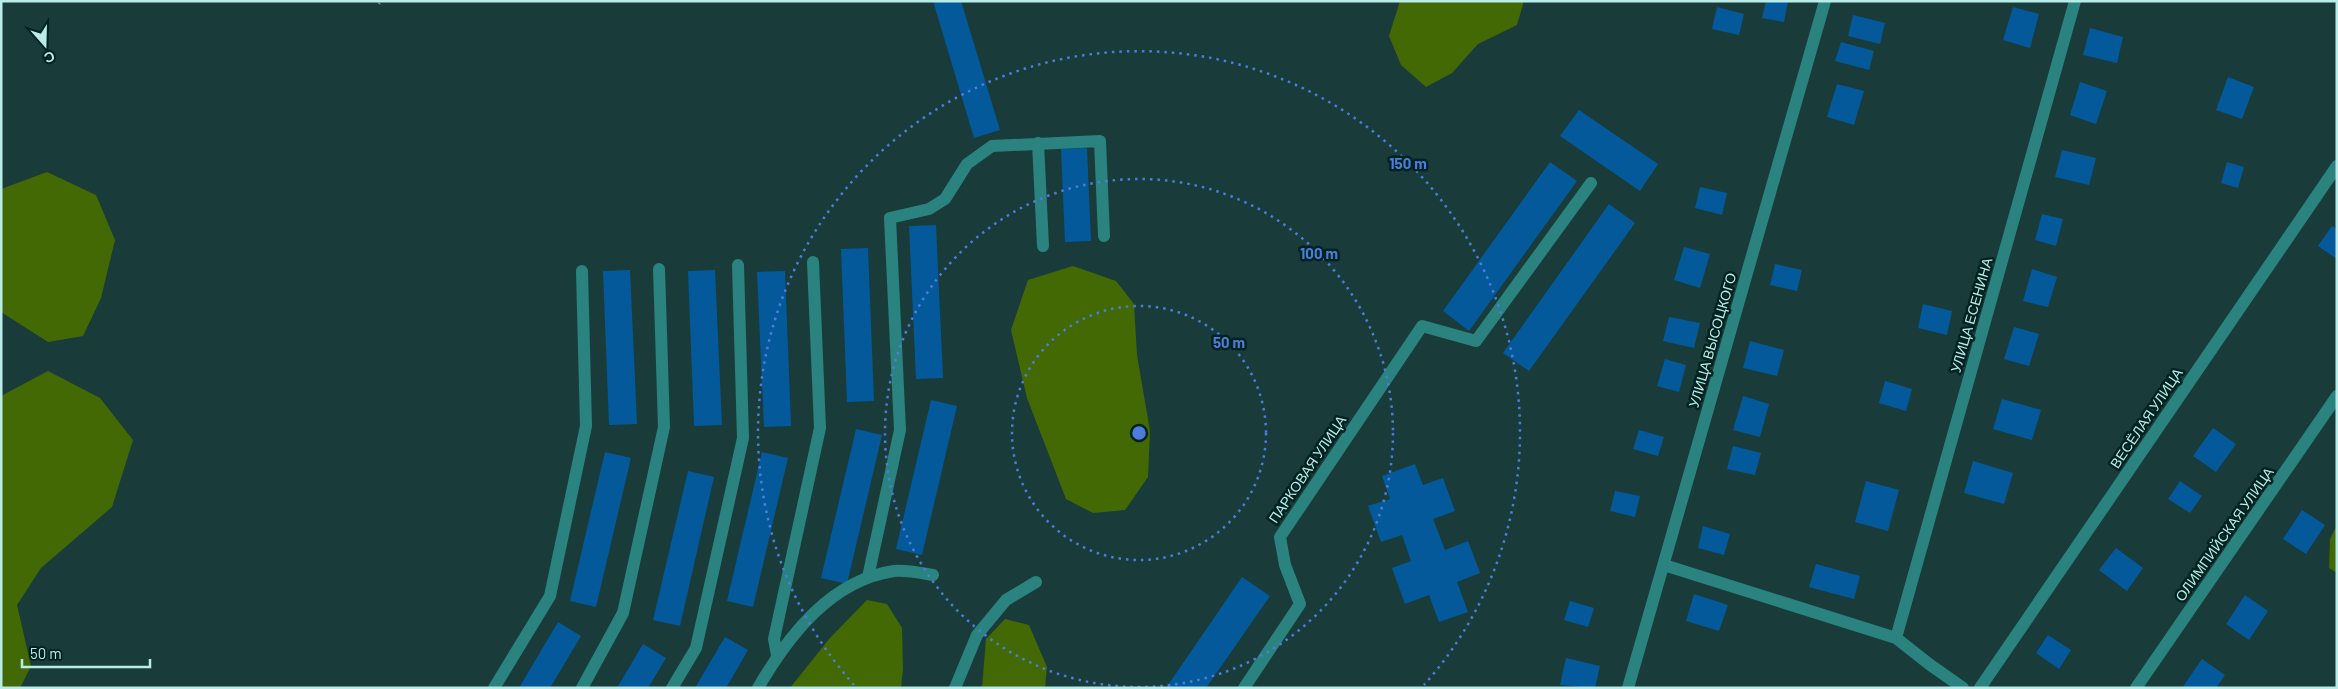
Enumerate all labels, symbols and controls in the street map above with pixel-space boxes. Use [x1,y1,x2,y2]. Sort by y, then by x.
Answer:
north arrow [20,20,70,70]
text: С [42,48,57,67]
text: 150 m [1389,154,1427,172]
text: 100 m [1300,244,1338,262]
street label: УЛИЦА ЕСЕНИНА [1946,255,1996,374]
street label: УЛИЦА ВЫСОЦКОГО [1685,270,1739,409]
text: 50 m [1213,333,1245,351]
street label: ВЕСЁЛАЯ УЛИЦА [2106,364,2186,471]
street label: ПАРКОВАЯ УЛИЦА [1265,411,1350,526]
centre of rings [1130,424,1148,442]
street label: ОЛИМПИЙСКАЯ УЛИЦА [2171,463,2277,604]
scale bar [22,636,150,668]
text: 50 m [30,644,62,662]

